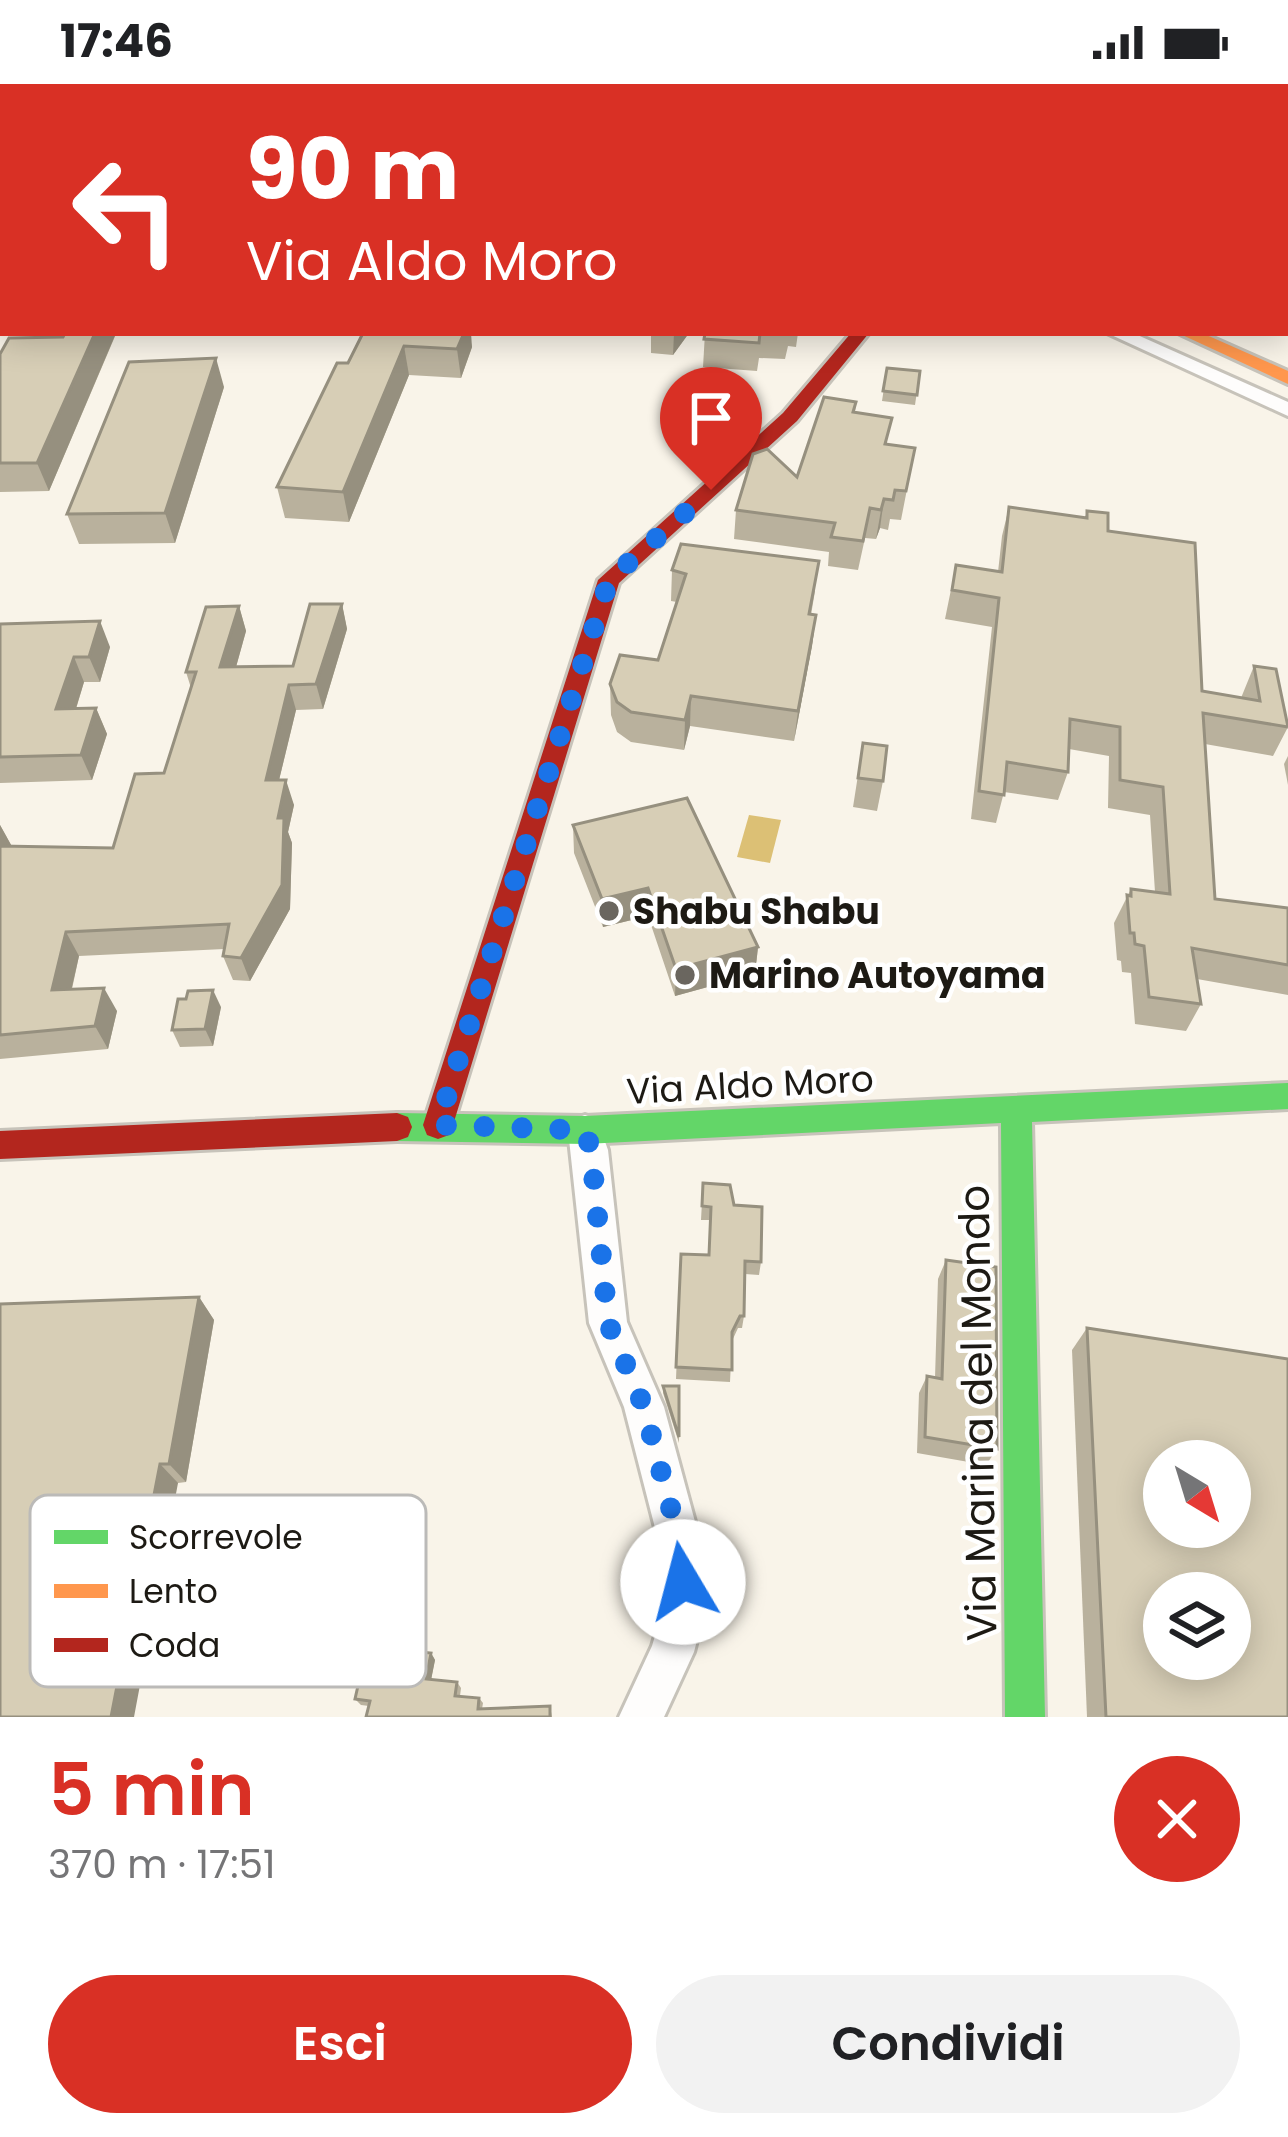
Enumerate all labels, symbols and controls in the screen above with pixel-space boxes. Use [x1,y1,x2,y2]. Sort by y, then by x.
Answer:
text: 17:46 [60,10,173,73]
text: 90 m [246,111,459,228]
icon: left [48,132,204,288]
text: Via Aldo Moro [246,223,618,299]
pin [660,367,762,490]
icon: arrive [678,385,744,451]
place label: Shabu Shabu [633,886,880,937]
marker: Shabu Shabu [596,898,622,924]
place label: Marino Autoyama [709,950,1045,1001]
marker: Marino Autoyama [672,962,698,988]
street label: Via Aldo Moro [625,1053,875,1117]
street label: Via Marina del Mondo [945,1184,1011,1642]
north arrow [1143,1440,1251,1548]
map controls [1143,1440,1251,1680]
legend [30,1495,426,1687]
text: Scorrevole [129,1514,303,1561]
position arrow [620,1519,746,1645]
text: Lento [129,1568,218,1615]
button: layers [1143,1572,1251,1680]
text: Coda [129,1622,220,1669]
text: 5 min [48,1739,255,1840]
button: close [1114,1756,1240,1882]
text: 370 m · 17:51 [48,1837,276,1892]
button: Esci [48,1975,632,2113]
button: Condividi [656,1975,1240,2113]

